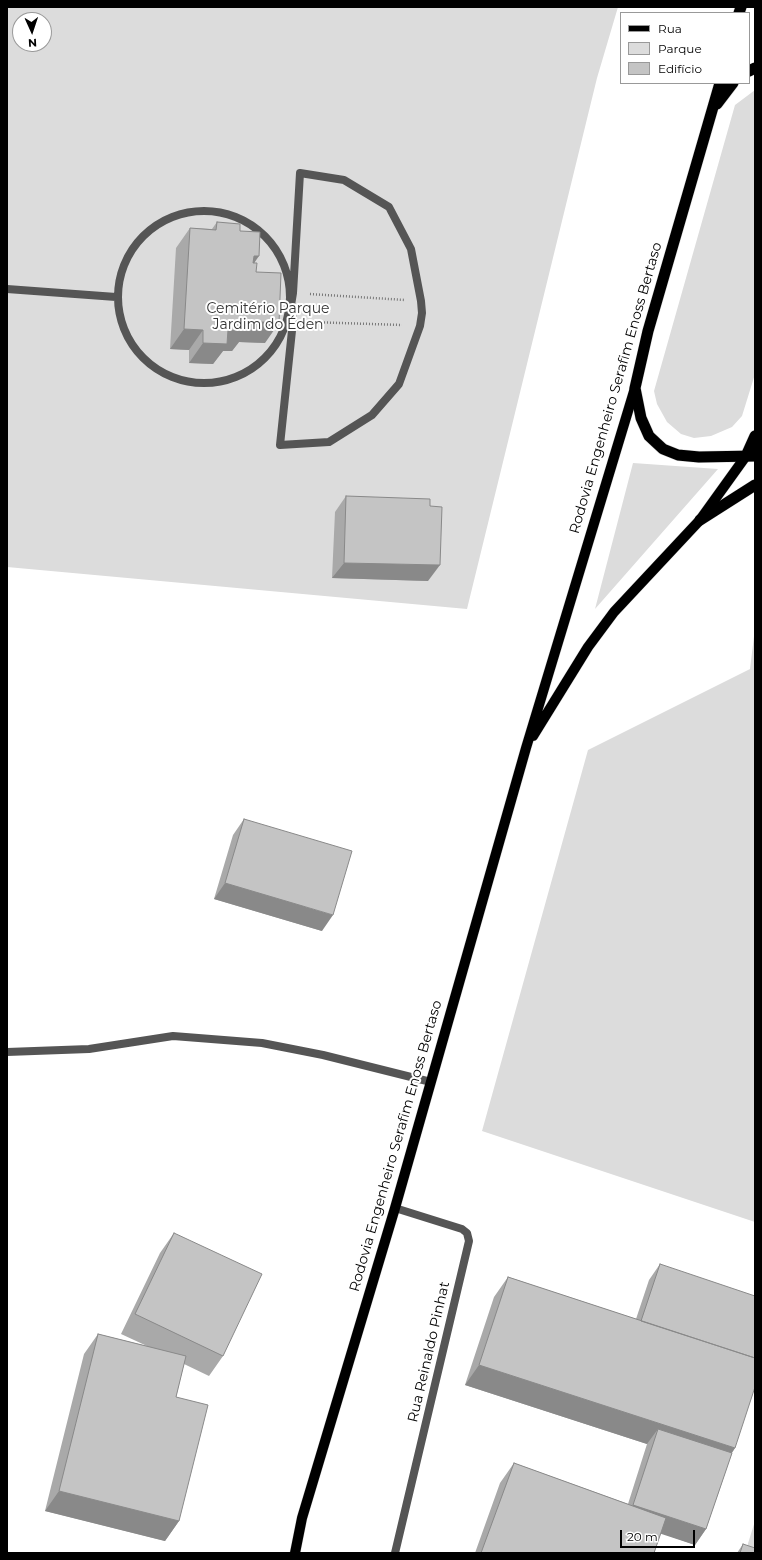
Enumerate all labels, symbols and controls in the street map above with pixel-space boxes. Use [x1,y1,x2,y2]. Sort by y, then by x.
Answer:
north arrow [12,12,52,52]
legend [620,12,750,84]
text: Rua [658,21,682,36]
text: N [28,36,37,50]
text: Parque [658,41,702,56]
text: Edifício [658,61,702,76]
street label: Rodovia Engenheiro Serafim Enoss Bertaso [566,240,666,536]
park label: Cemitério Parque Jardim do Éden [206,301,330,334]
street label: Rodovia Engenheiro Serafim Enoss Bertaso [346,998,446,1294]
street label: Rua Reinaldo Pinhat [405,1280,453,1424]
scale bar [622,1522,697,1548]
text: 20 m [627,1529,658,1544]

